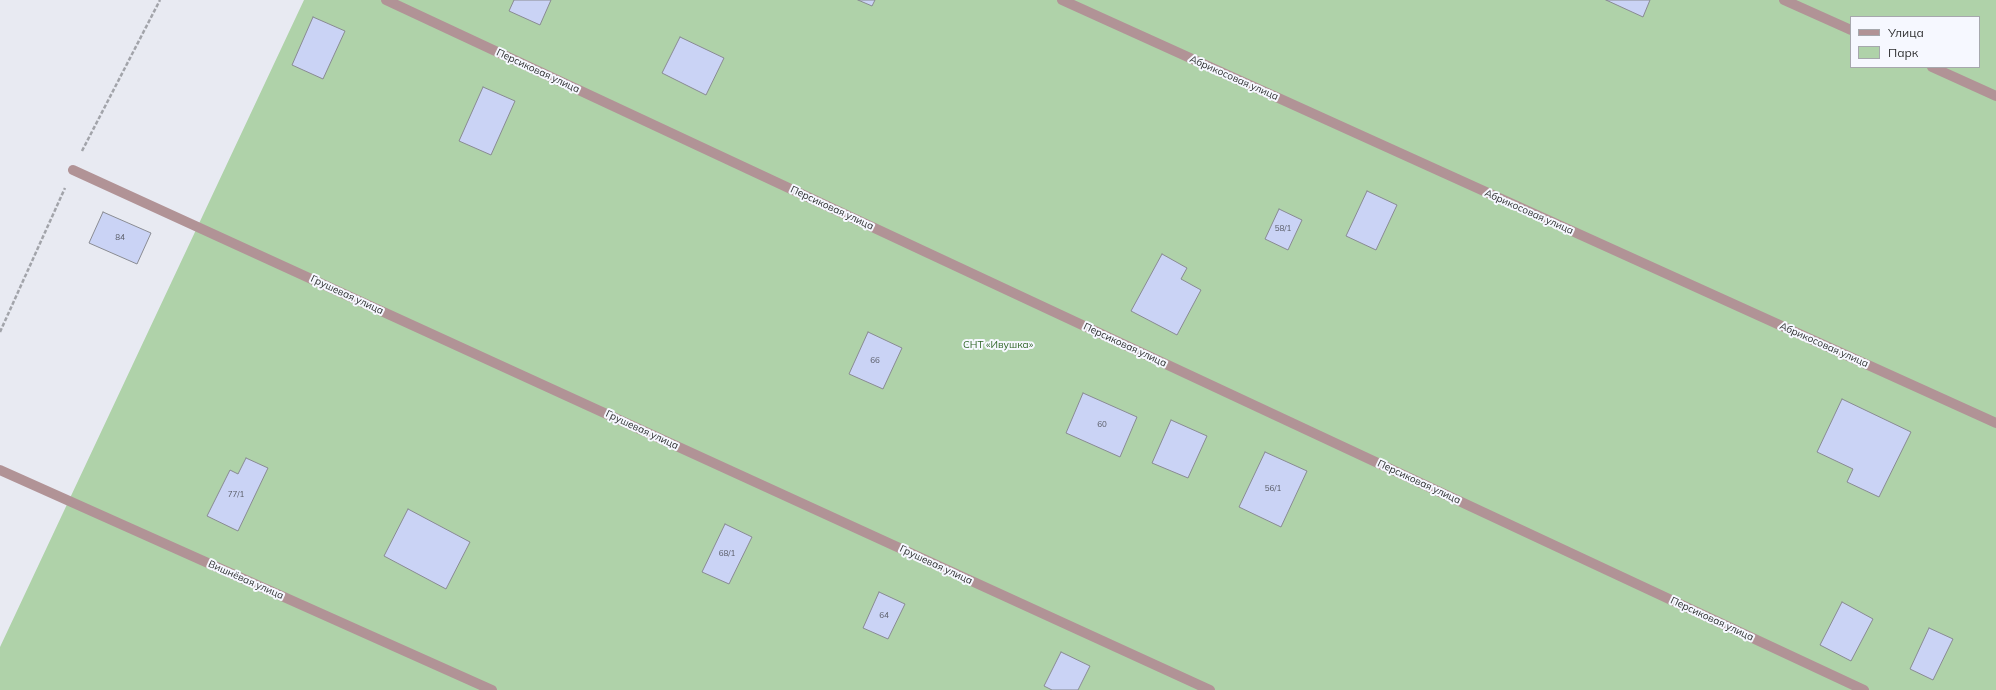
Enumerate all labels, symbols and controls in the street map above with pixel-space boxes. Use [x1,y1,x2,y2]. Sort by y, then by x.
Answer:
legend [1850,16,1980,68]
text: Улица [1888,25,1924,40]
text: Парк [1888,45,1918,60]
street label: Персиковая улица [494,46,582,96]
street label: Абрикосовая улица [1188,53,1280,103]
street label: Персиковая улица [788,183,876,233]
street label: Абрикосовая улица [1483,187,1575,237]
house number: 58/1 [1275,224,1291,234]
house number: 84 [115,233,125,243]
street label: Грушевая улица [309,273,385,317]
street label: Персиковая улица [1081,320,1169,370]
street label: Абрикосовая улица [1778,320,1870,370]
park label: СНТ «Ивушка» [963,339,1033,351]
house number: 66 [870,356,880,366]
street label: Грушевая улица [604,408,680,452]
house number: 60 [1097,420,1107,430]
street label: Персиковая улица [1375,457,1463,507]
house number: 56/1 [1265,484,1281,494]
house number: 77/1 [228,490,244,500]
street label: Грушевая улица [898,543,974,587]
house number: 68/1 [719,549,735,559]
street label: Вишнёвая улица [206,558,286,602]
street label: Персиковая улица [1668,594,1756,644]
house number: 64 [879,611,889,621]

